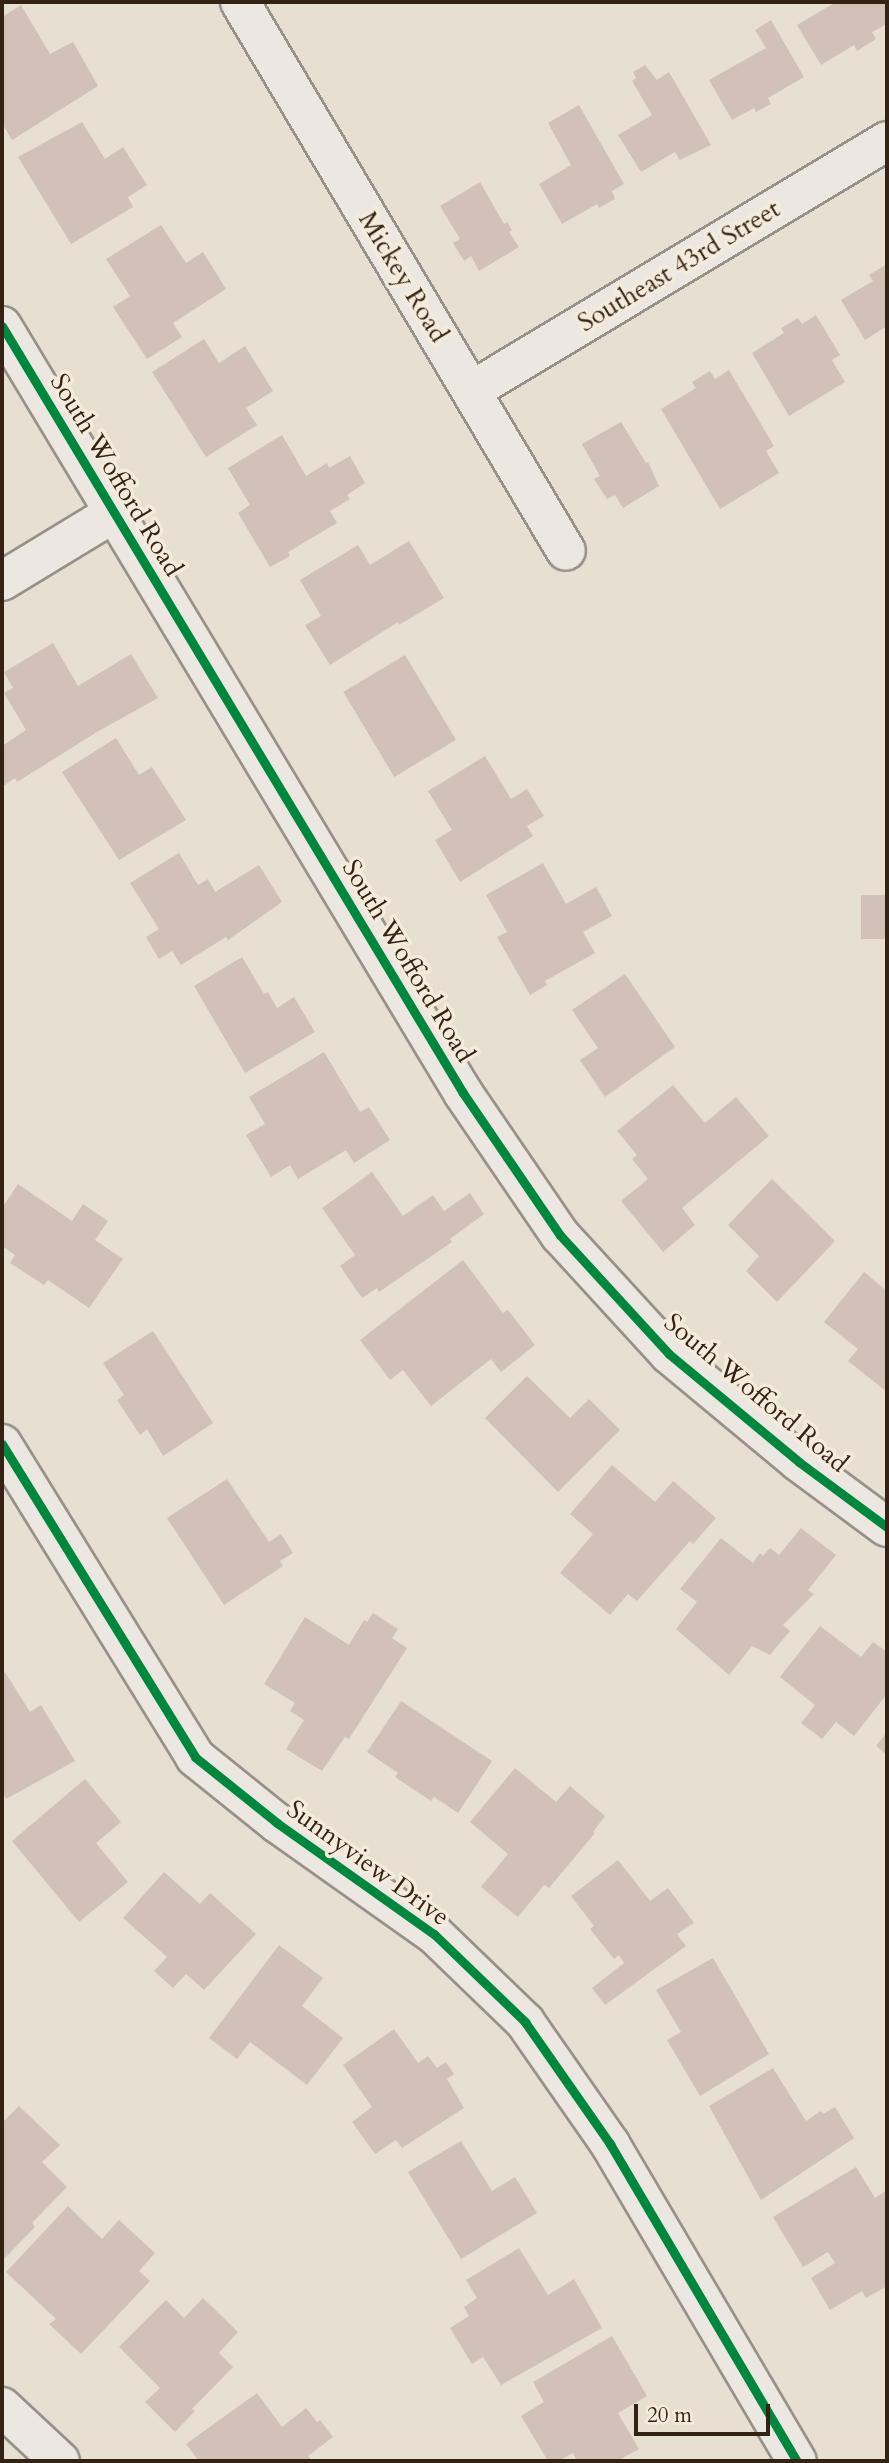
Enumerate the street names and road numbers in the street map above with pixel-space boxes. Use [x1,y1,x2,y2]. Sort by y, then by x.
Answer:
street label: Southeast 43rd Street [572,193,786,339]
street label: Mickey Road [352,206,454,348]
street label: South Wofford Road [43,368,189,582]
street label: South Wofford Road [335,854,481,1068]
street label: South Wofford Road [658,1307,854,1479]
street label: Sunnyview Drive [281,1793,455,1933]

